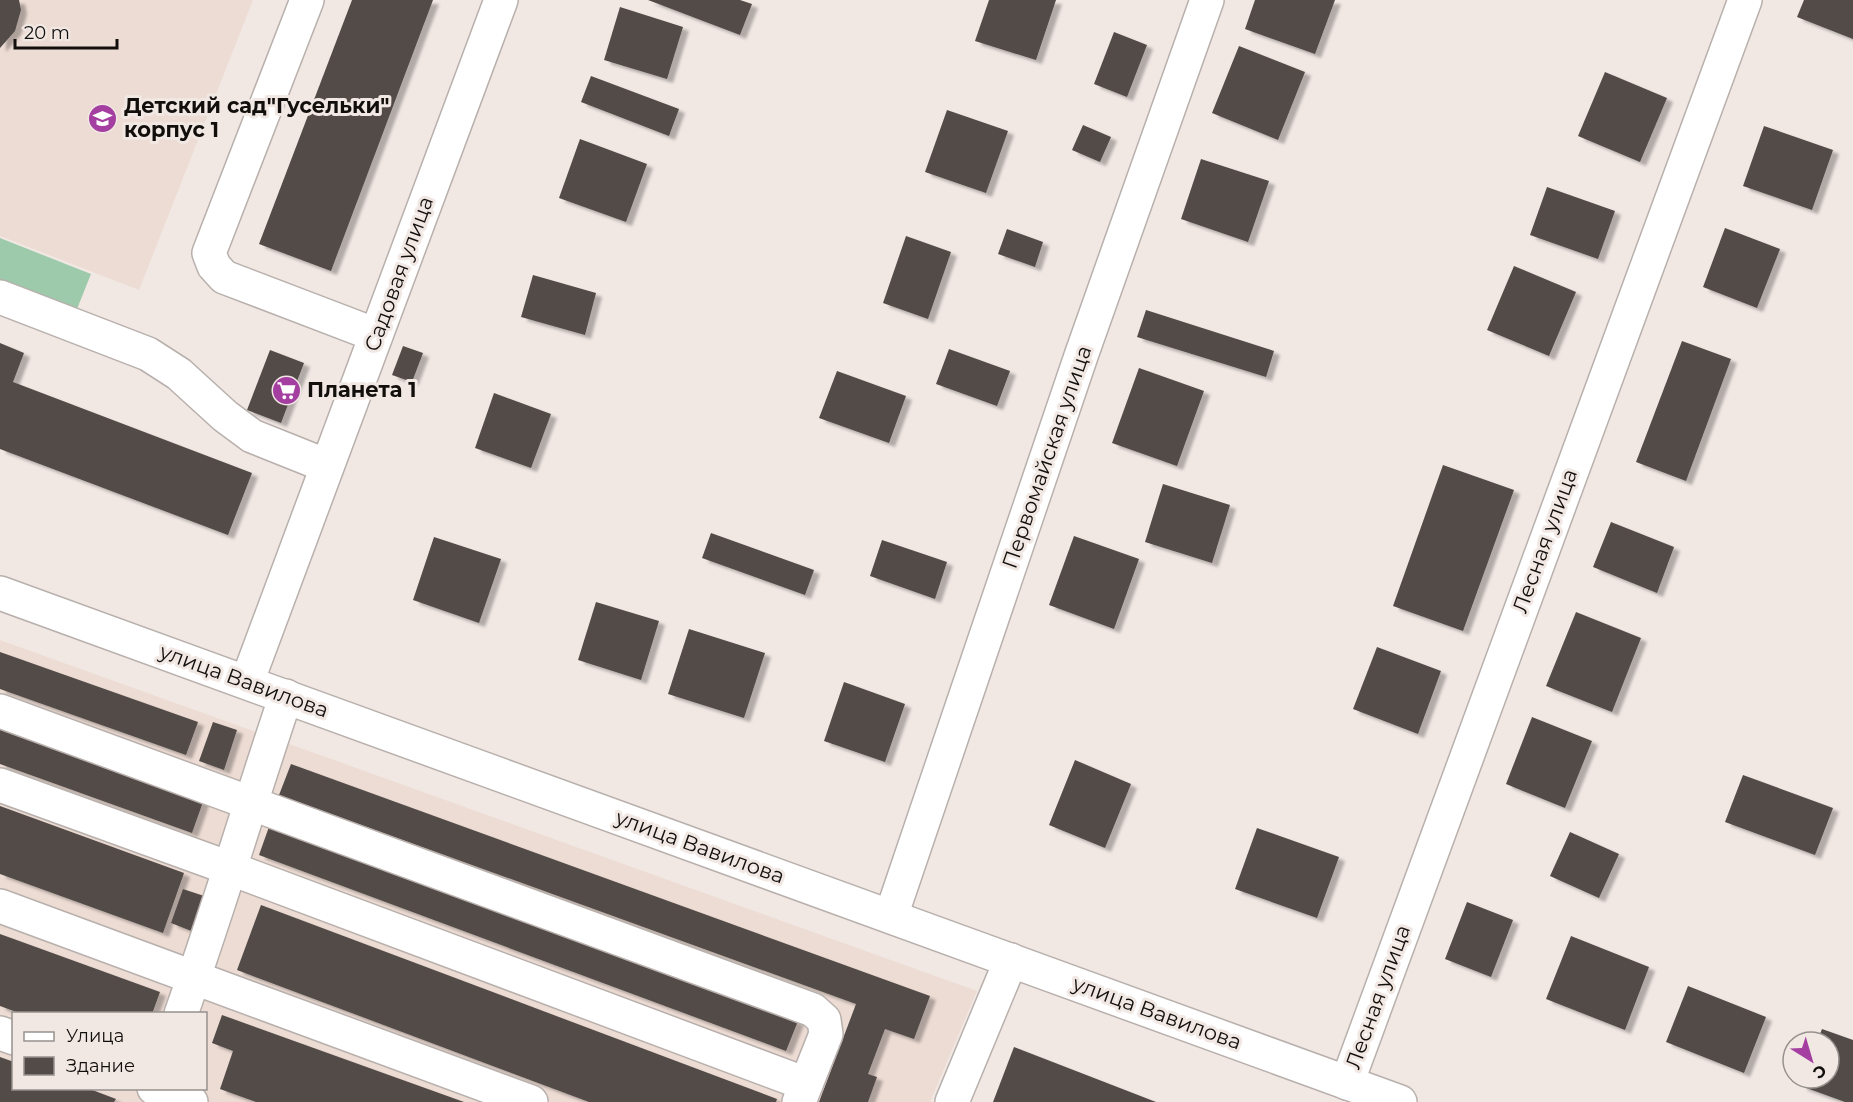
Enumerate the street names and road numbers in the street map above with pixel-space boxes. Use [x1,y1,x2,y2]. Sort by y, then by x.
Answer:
street label: Садовая улица [359,193,438,355]
street label: Первомайская улица [997,342,1096,572]
street label: Лесная улица [1507,465,1582,616]
street label: улица Вавилова [155,638,332,723]
street label: улица Вавилова [611,804,788,889]
street label: Лесная улица [1340,921,1415,1072]
street label: улица Вавилова [1068,970,1245,1055]

